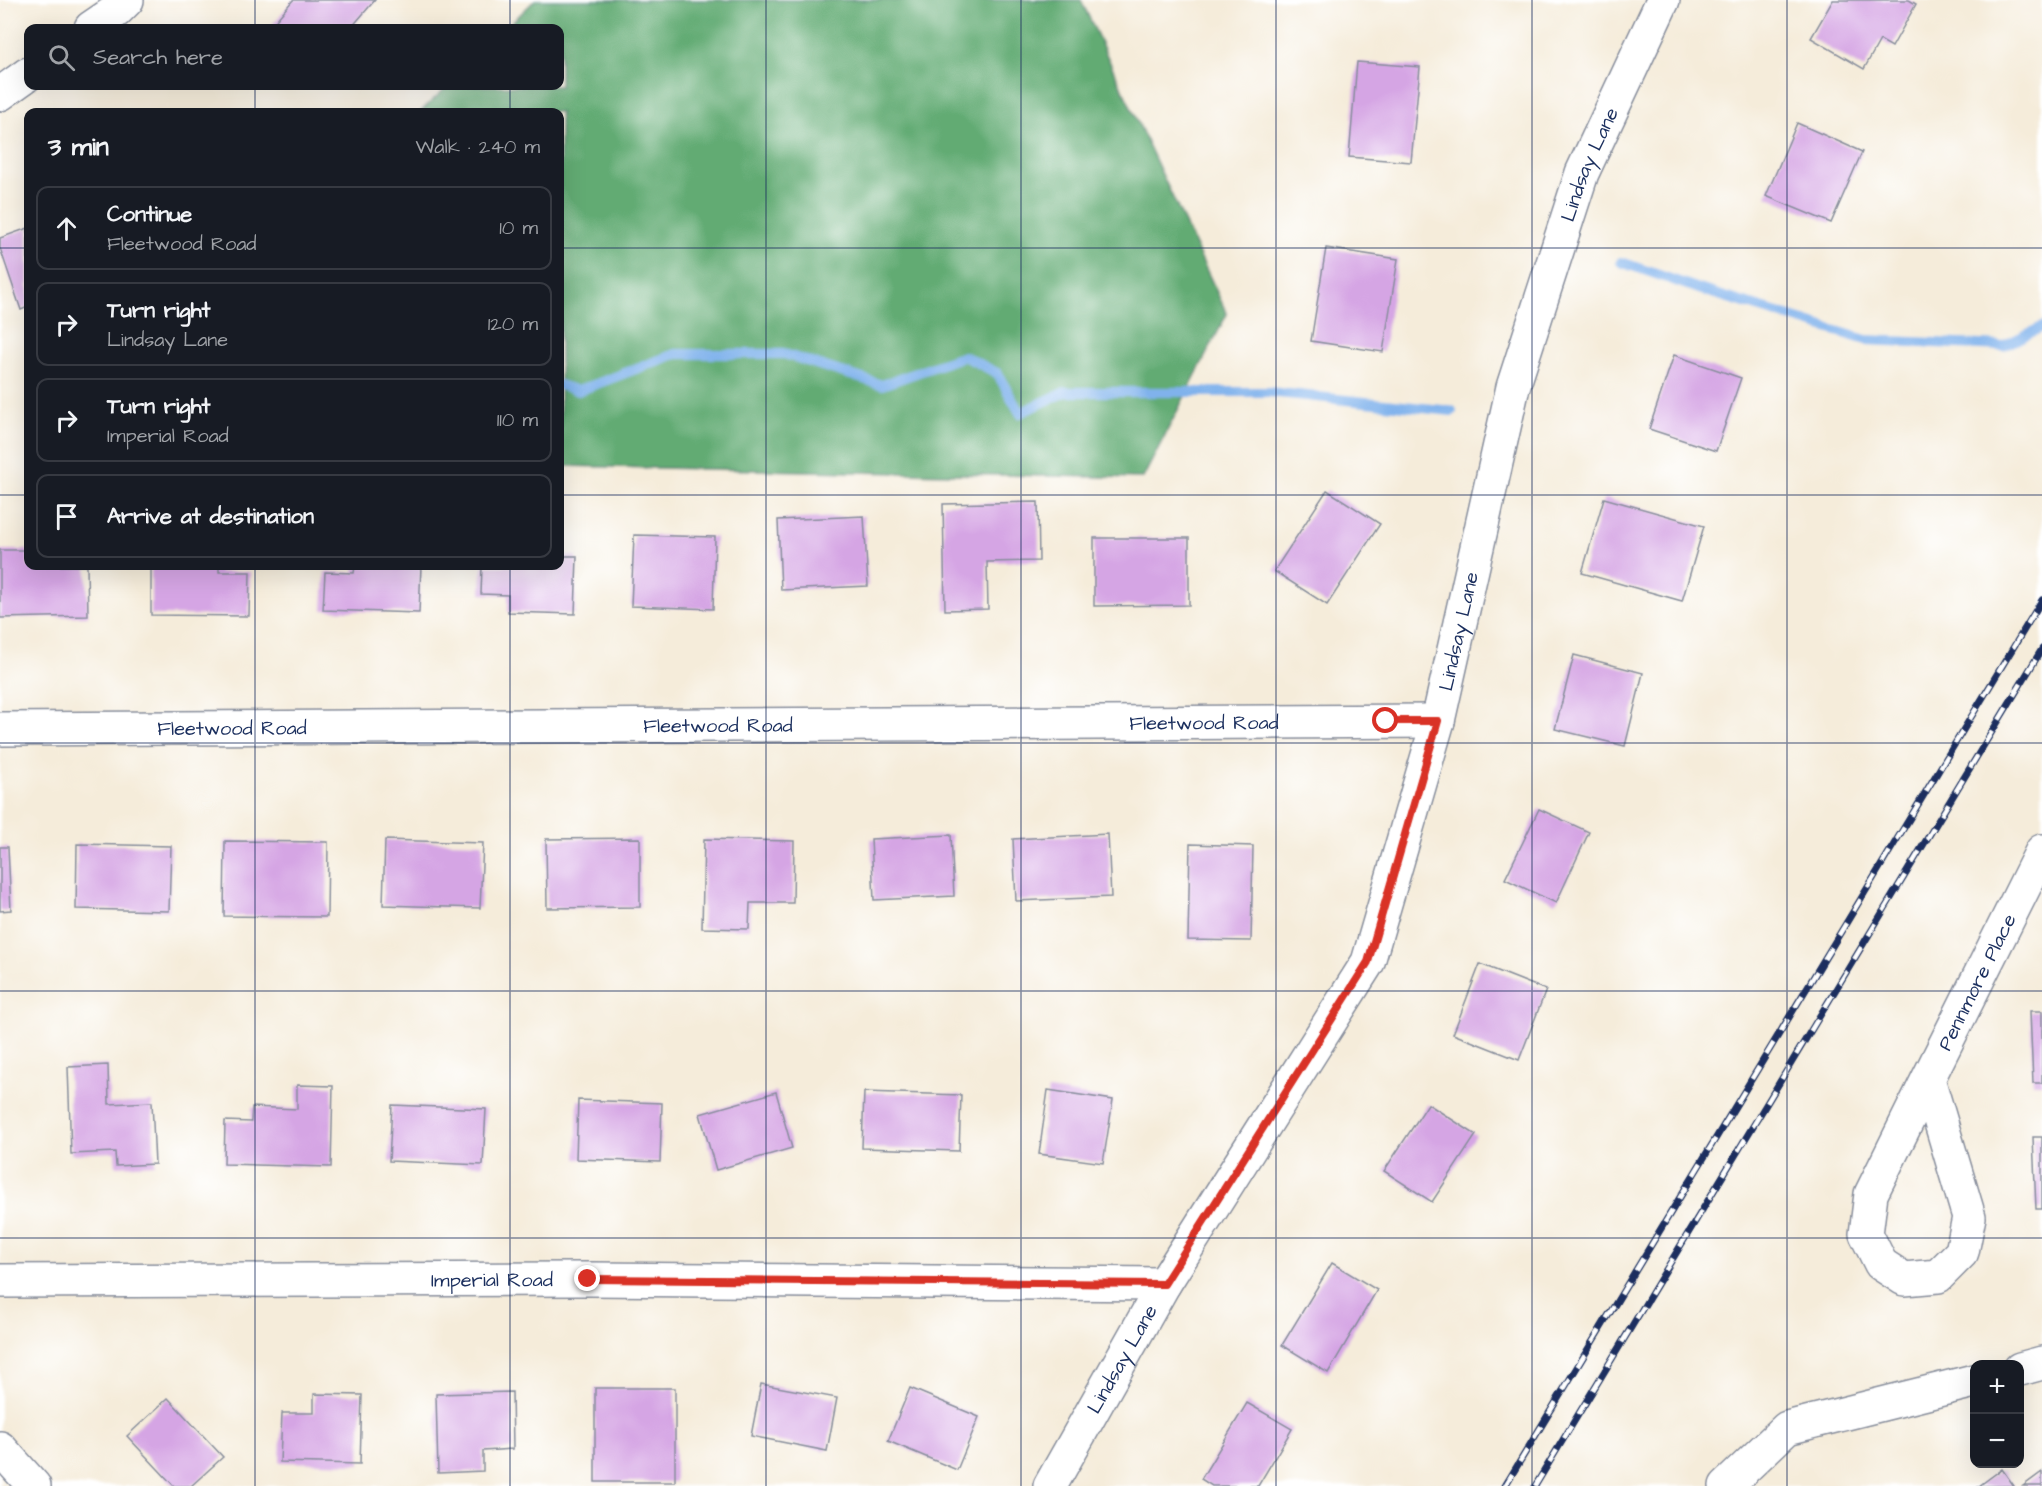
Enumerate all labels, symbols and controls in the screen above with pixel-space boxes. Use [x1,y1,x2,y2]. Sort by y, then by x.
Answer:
search box [24,24,564,90]
icon: search [45,41,78,74]
text: Search here [93,42,223,73]
street label: Lindsay Lane [1554,103,1626,225]
text: 3 min [48,129,109,165]
text: Walk · 240 m [416,133,540,161]
text: Continue [107,199,192,230]
icon: ahead [50,212,83,245]
text: 10 m [499,214,538,242]
text: Fleetwood Road [107,230,257,258]
text: Turn right [107,295,210,326]
icon: right [50,308,83,341]
text: 120 m [488,310,538,338]
text: Lindsay Lane [107,326,228,354]
text: Turn right [107,391,210,422]
icon: right [50,404,83,437]
text: 110 m [497,406,538,434]
text: Imperial Road [107,422,229,450]
icon: arrive [50,500,83,533]
text: Arrive at destination [107,501,314,532]
street label: Lindsay Lane [1432,569,1486,694]
route start [1372,707,1398,733]
street label: Fleetwood Road [1129,709,1279,738]
street label: Fleetwood Road [643,712,793,740]
street label: Fleetwood Road [157,714,307,743]
street label: Pennmore Place [1931,909,2024,1056]
route end [574,1265,600,1291]
street label: Imperial Road [431,1266,553,1295]
street label: Lindsay Lane [1081,1300,1165,1419]
map controls [1970,1360,2024,1468]
button: + [1970,1360,2024,1414]
button: − [1970,1414,2024,1468]

